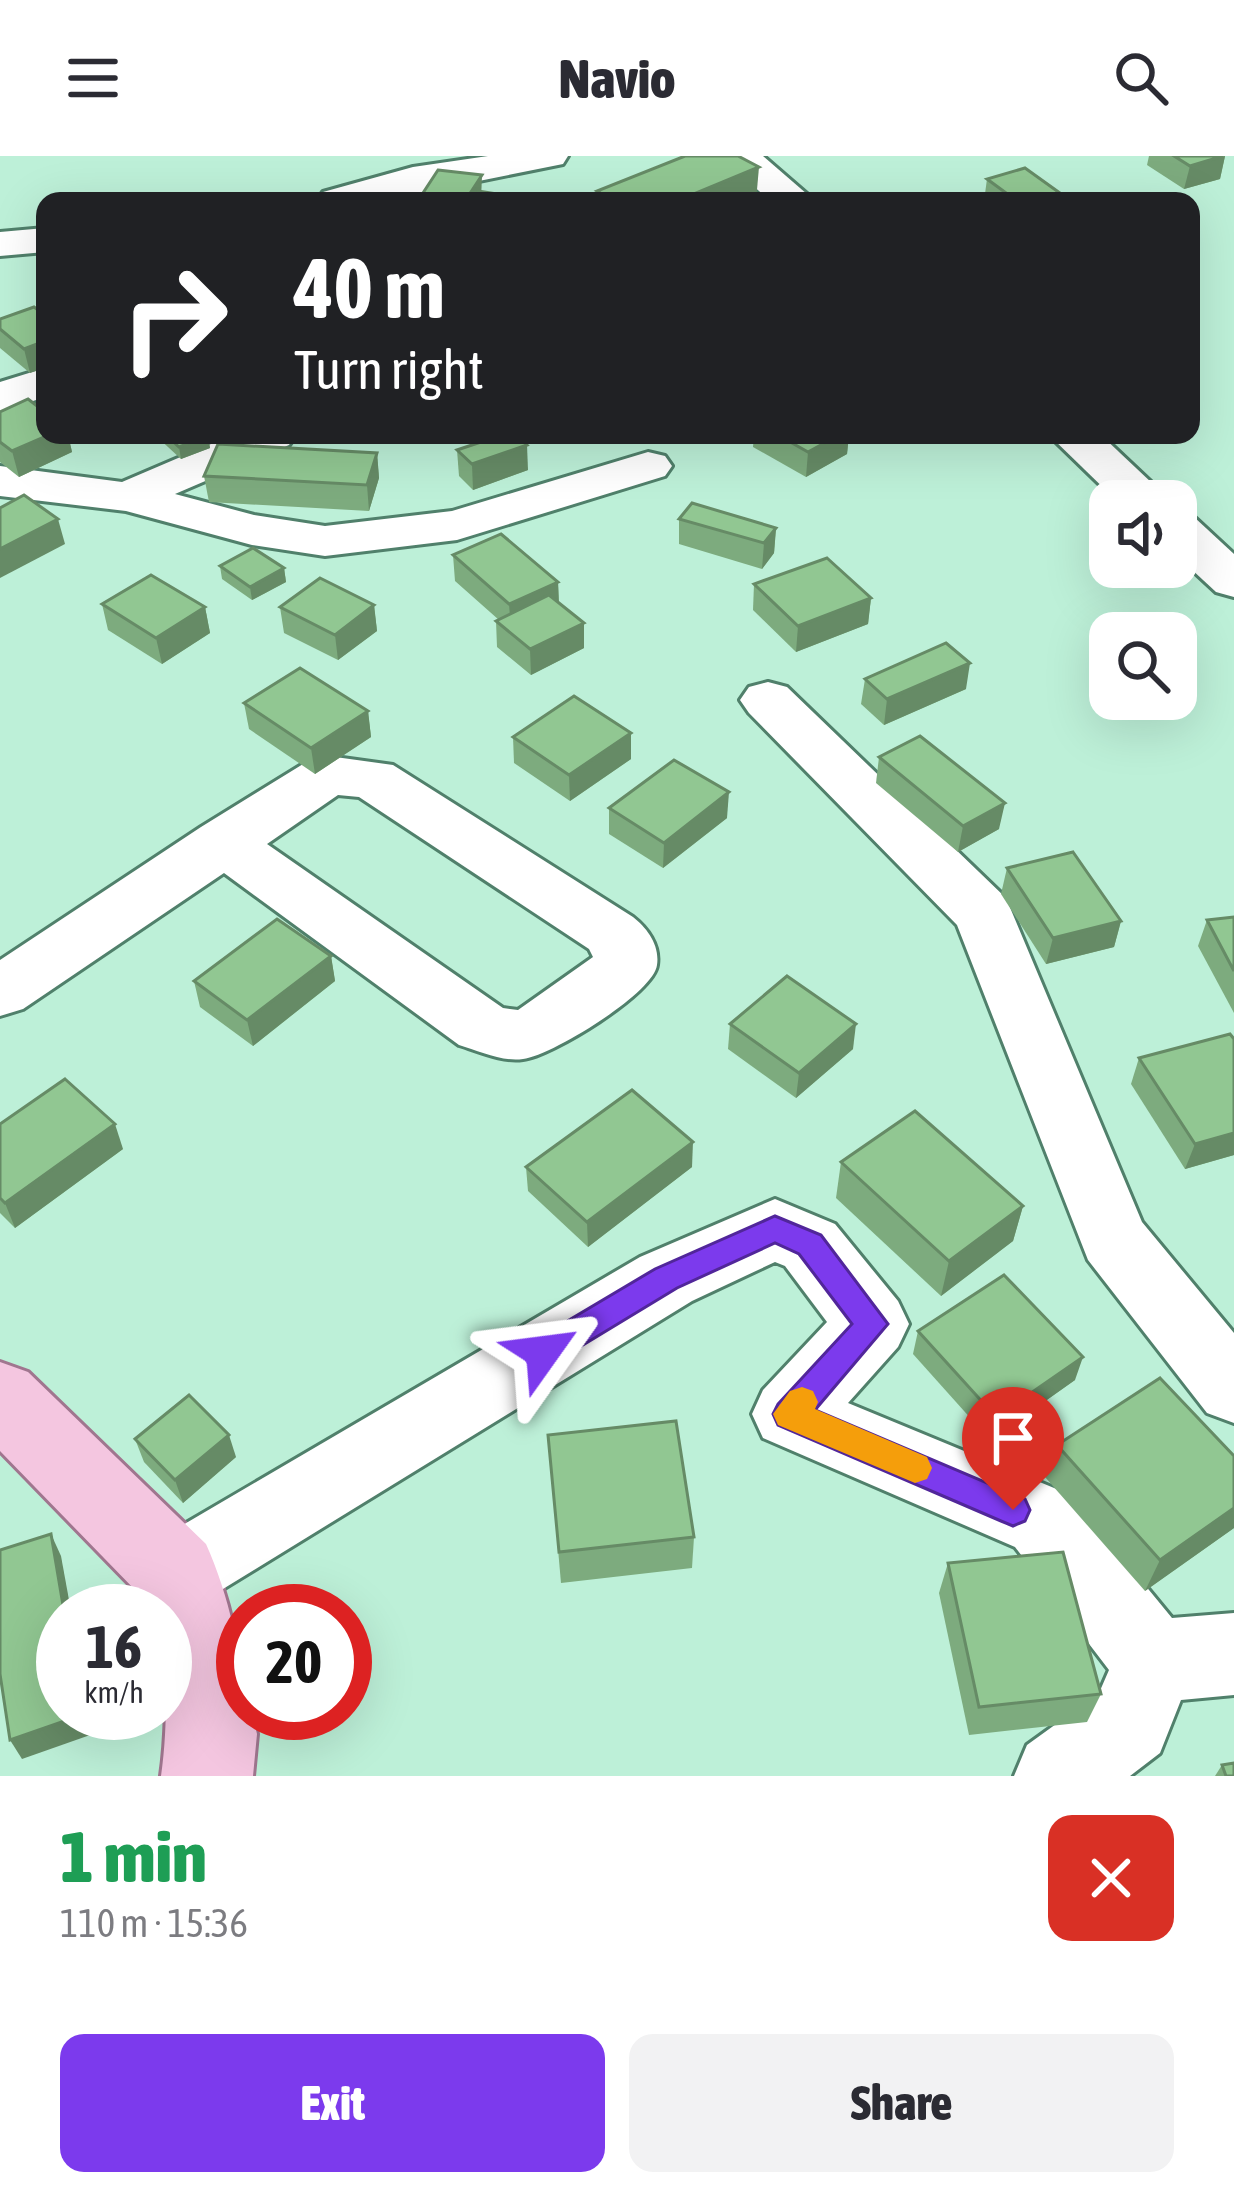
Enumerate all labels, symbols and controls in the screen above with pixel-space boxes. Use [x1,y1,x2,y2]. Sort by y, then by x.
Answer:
icon: menu [60,45,126,111]
icon: search [1108,45,1174,111]
text: Navio [558,48,676,109]
icon: right [96,240,252,396]
text: 40 m [294,240,445,336]
text: Turn right [294,339,484,400]
map controls [1089,480,1197,720]
button: sound [1089,480,1197,588]
button: search [1089,612,1197,720]
position arrow [480,1289,606,1415]
pin [962,1387,1064,1510]
icon: arrive [980,1405,1046,1471]
speed limit sign: 20 [216,1584,372,1740]
text: 16 [86,1612,142,1681]
text: km/h [84,1675,144,1709]
text: 1 min [60,1815,207,1897]
button: close [1048,1815,1174,1941]
text: 110 m · 15:36 [60,1901,248,1945]
button: Exit [60,2034,605,2172]
button: Share [629,2034,1174,2172]

